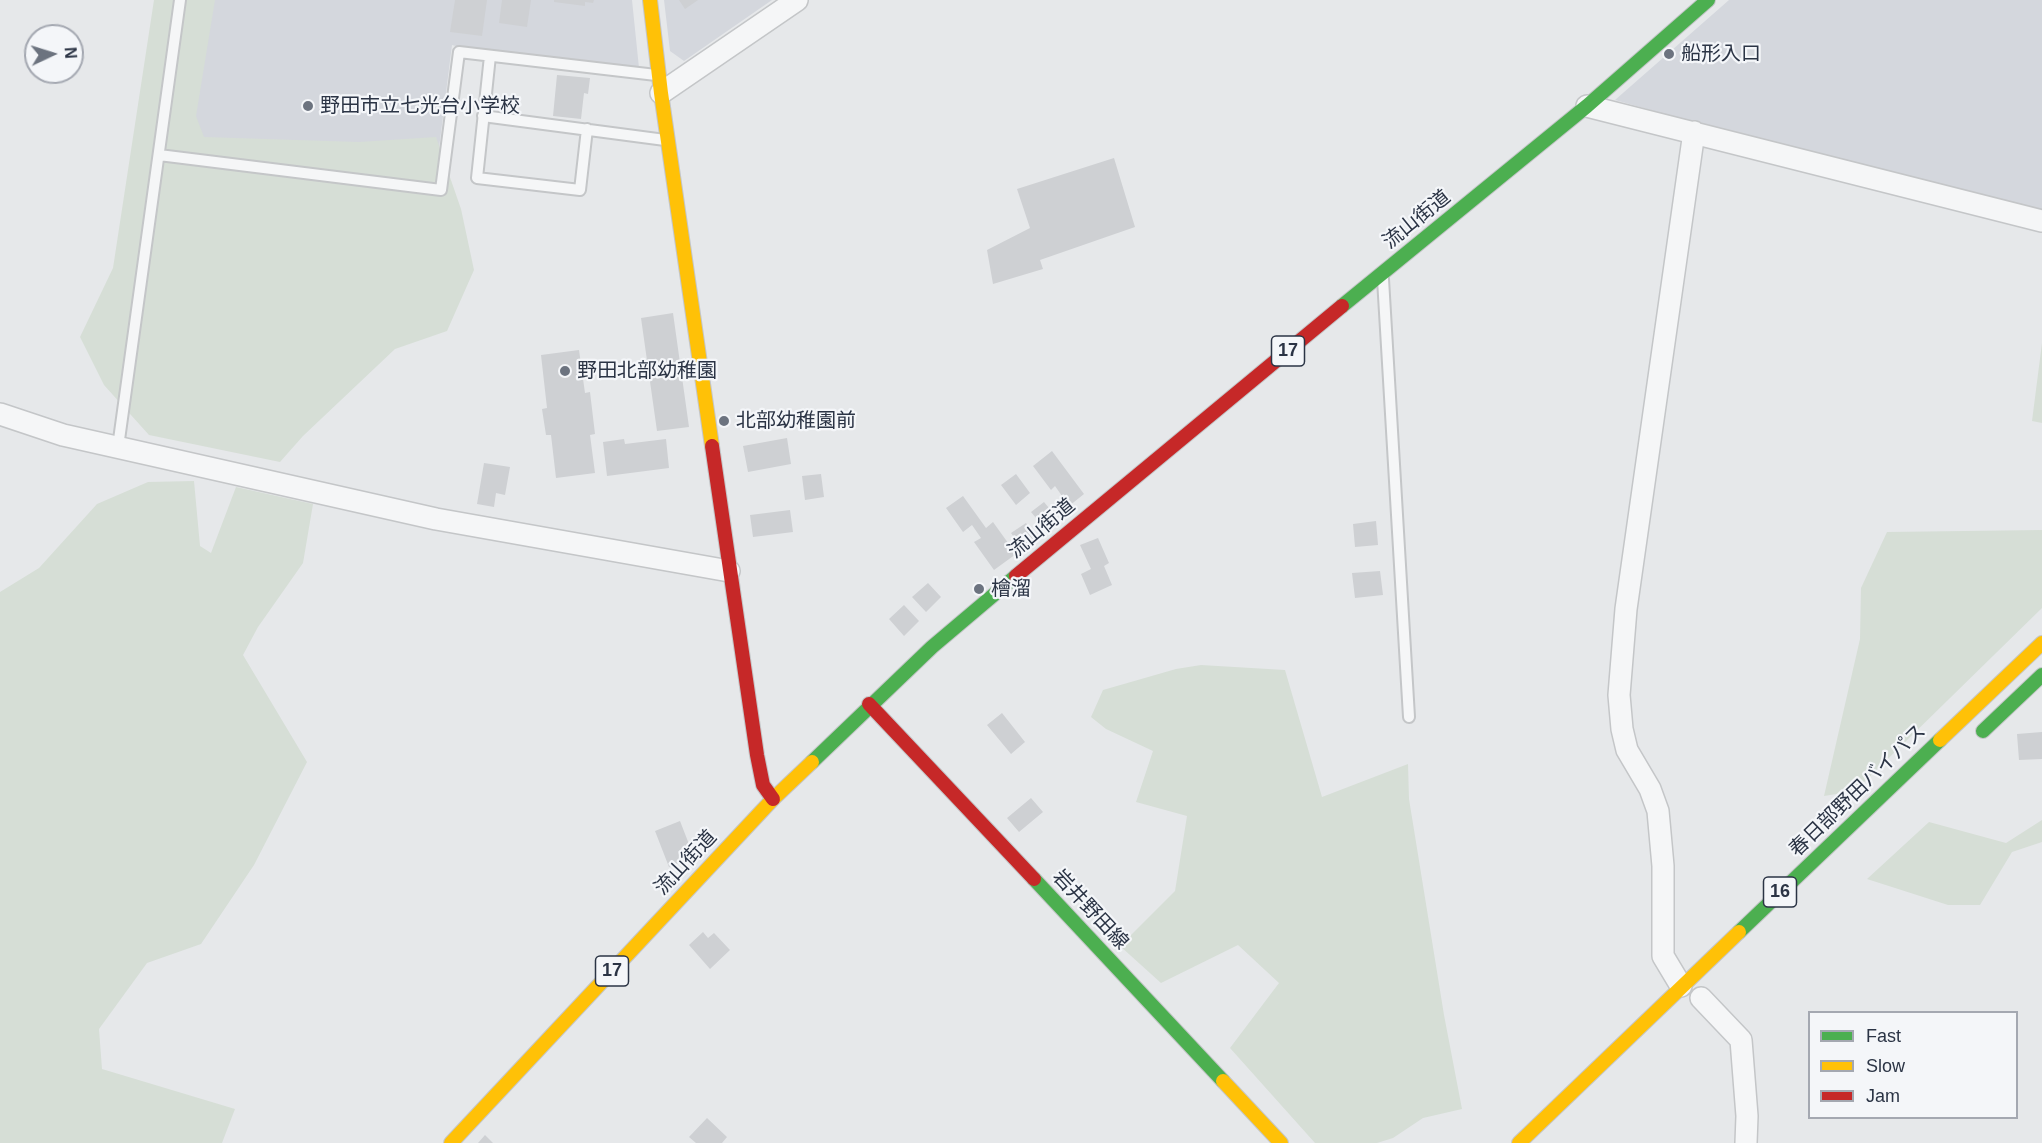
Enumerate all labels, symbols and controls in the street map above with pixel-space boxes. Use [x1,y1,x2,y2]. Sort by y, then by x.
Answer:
north arrow [24,24,84,84]
place label: 船形入口 [1681,42,1761,66]
text: N [62,46,79,59]
marker: 船形入口 [1662,47,1676,61]
place label: 野田市立七光台小学校 [320,94,520,118]
marker: 野田市立七光台小学校 [301,99,315,113]
street label: 流山街道 [1378,186,1456,254]
road number: 17 [1272,336,1304,366]
place label: 野田北部幼稚園 [577,359,717,383]
marker: 野田北部幼稚園 [558,364,572,378]
place label: 北部幼稚園前 [736,409,856,433]
marker: 北部幼稚園前 [717,414,731,428]
street label: 流山街道 [1004,494,1080,564]
place label: 檜溜 [991,577,1031,601]
marker: 檜溜 [972,582,986,596]
street label: 春日部野田バイパス [1785,720,1931,862]
street label: 流山街道 [650,826,722,900]
street label: 岩井野田線 [1047,865,1133,955]
road number: 16 [1764,877,1796,907]
road number: 17 [596,956,628,986]
legend [1808,1011,2018,1119]
text: Fast [1866,1026,1901,1046]
text: Slow [1866,1056,1905,1076]
text: Jam [1866,1086,1900,1106]

